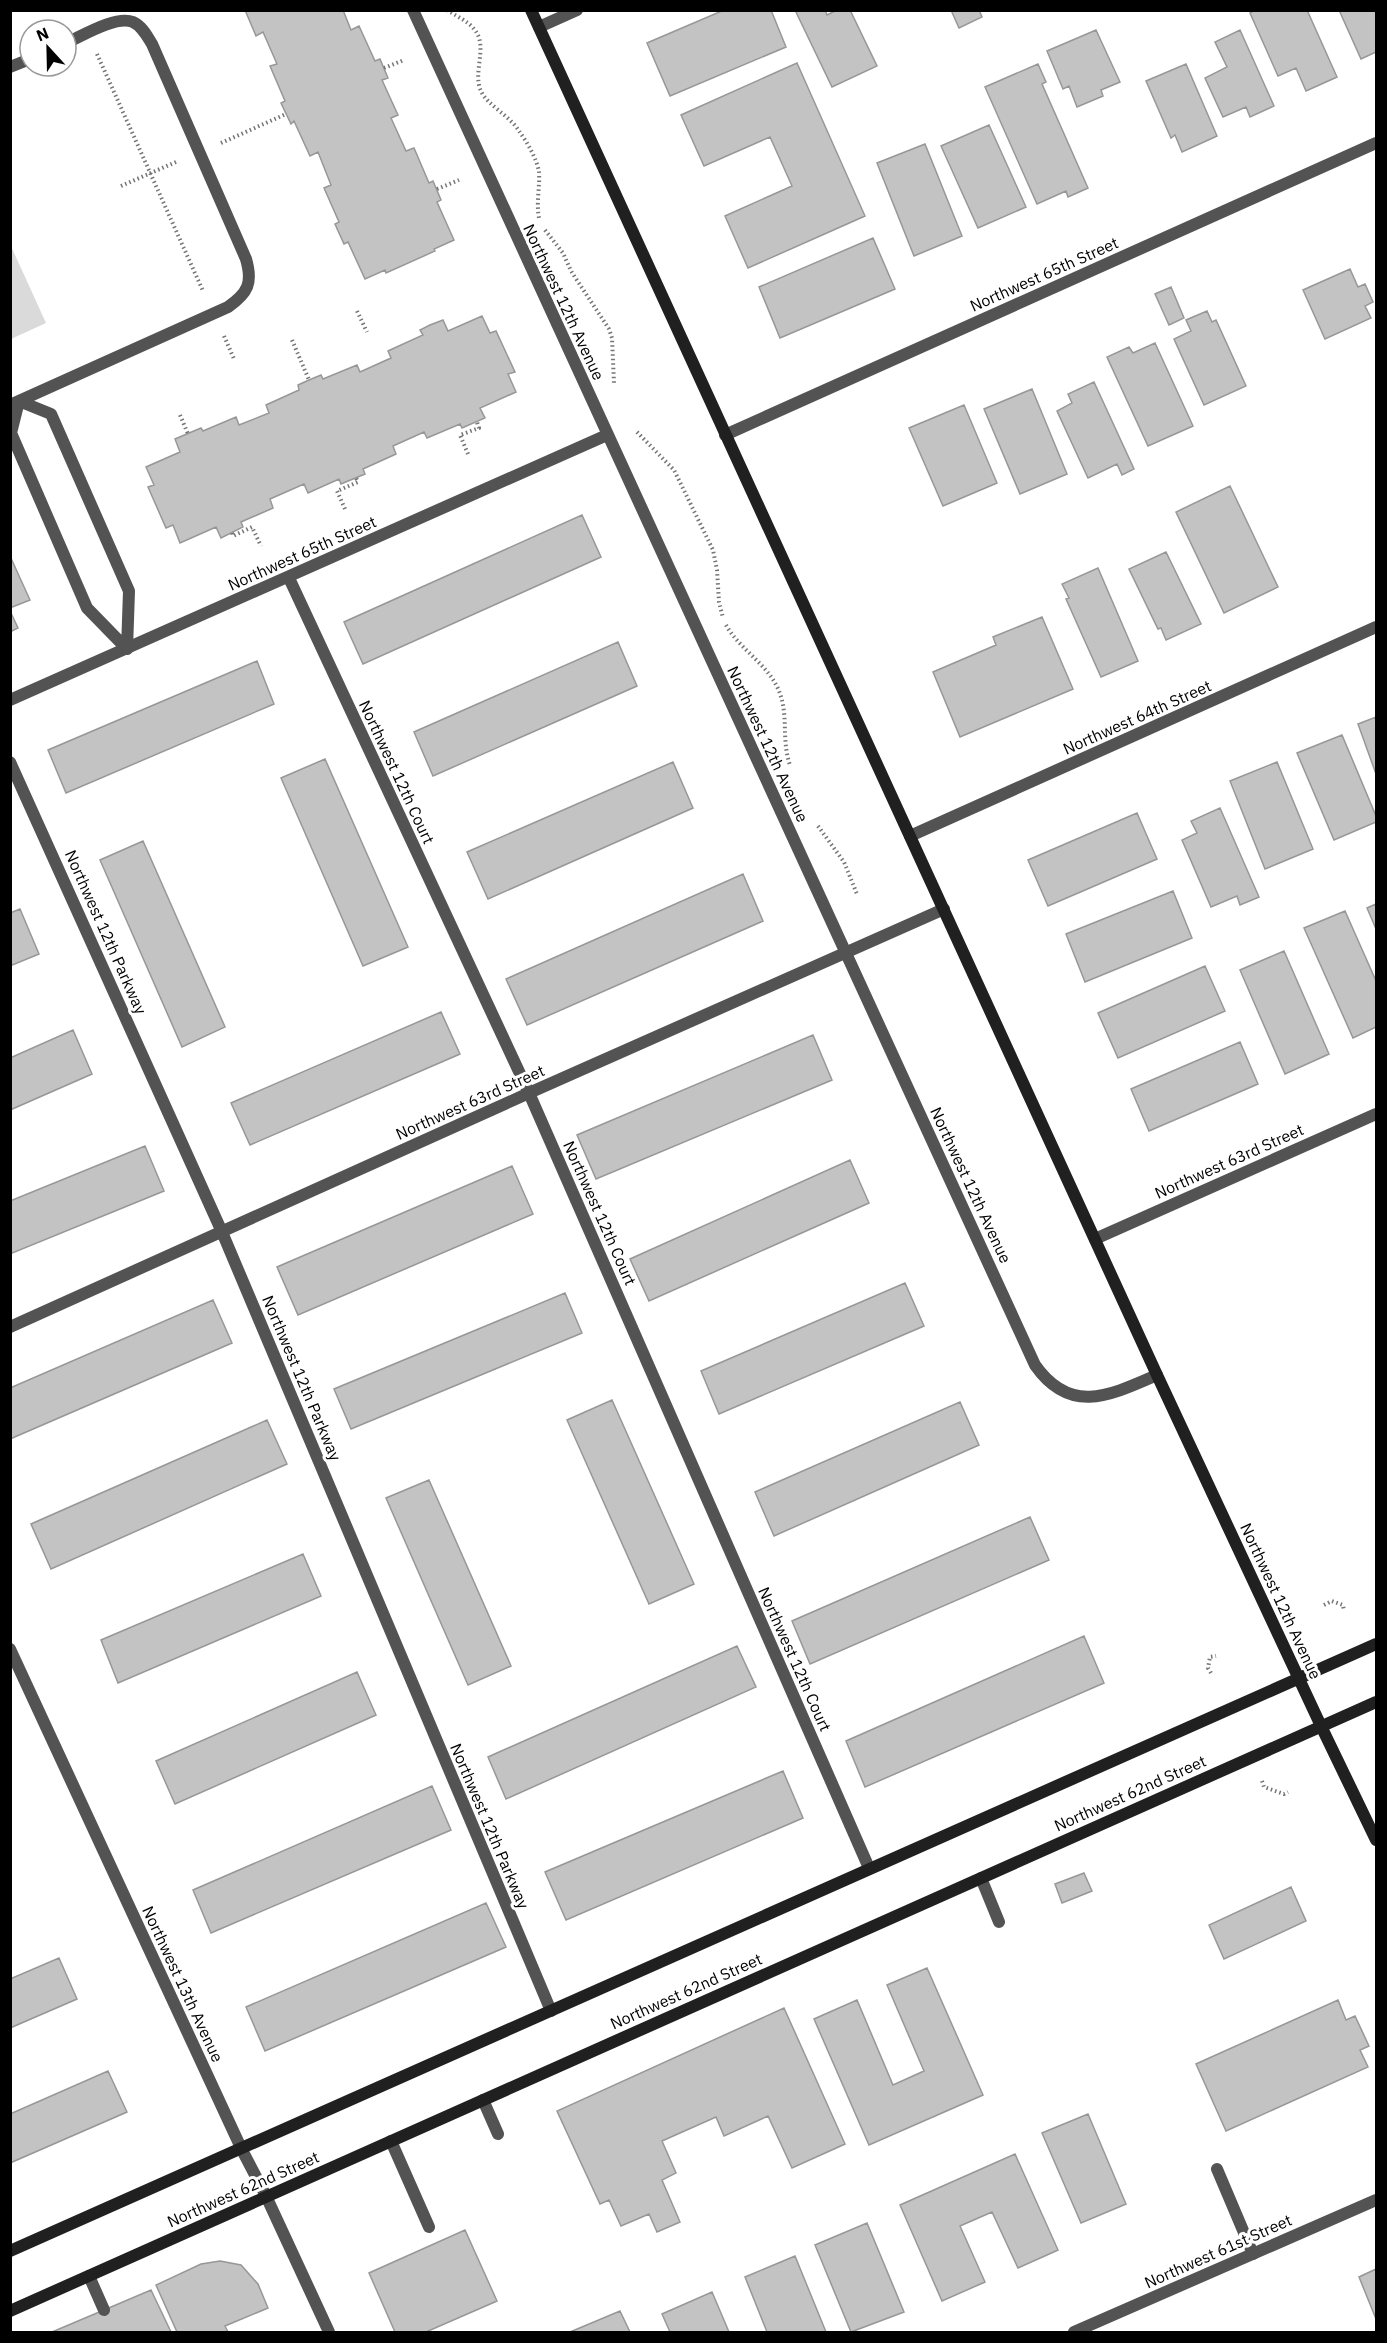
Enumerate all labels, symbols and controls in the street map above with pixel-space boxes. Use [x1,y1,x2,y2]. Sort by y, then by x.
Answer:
north arrow [18,18,78,78]
text: N [33,23,52,46]
street label: Northwest 12th Avenue [519,221,609,383]
street label: Northwest 65th Street [967,232,1121,316]
street label: Northwest 65th Street [225,511,379,595]
street label: Northwest 12th Avenue [723,663,813,825]
street label: Northwest 64th Street [1060,675,1214,759]
street label: Northwest 12th Court [355,697,439,847]
street label: Northwest 12th Parkway [61,847,151,1017]
street label: Northwest 63rd Street [392,1060,548,1144]
street label: Northwest 12th Avenue [926,1104,1016,1266]
street label: Northwest 63rd Street [1151,1119,1307,1203]
street label: Northwest 12th Court [559,1138,641,1288]
street label: Northwest 12th Parkway [258,1292,346,1464]
street label: Northwest 12th Avenue [1236,1520,1326,1682]
street label: Northwest 12th Court [754,1584,836,1734]
street label: Northwest 12th Parkway [446,1740,534,1912]
street label: Northwest 62nd Street [1051,1750,1209,1836]
street label: Northwest 13th Avenue [138,1903,228,2065]
street label: Northwest 62nd Street [607,1948,765,2034]
street label: Northwest 62nd Street [164,2146,322,2232]
street label: Northwest 61st Street [1141,2210,1295,2292]

